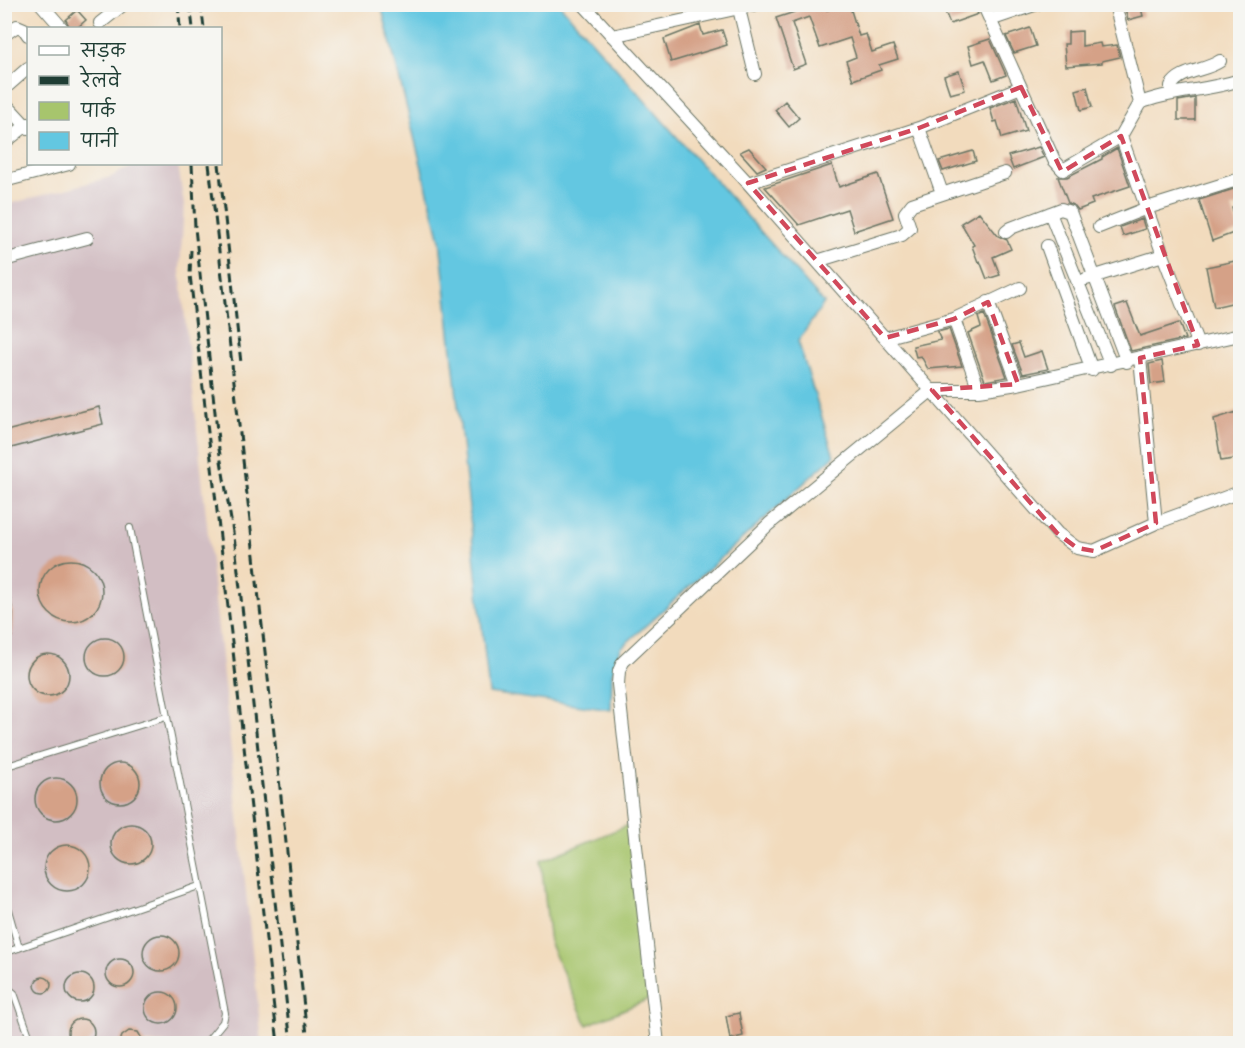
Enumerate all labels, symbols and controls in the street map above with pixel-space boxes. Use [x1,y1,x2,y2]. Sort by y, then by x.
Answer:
legend [27,27,222,165]
text: सड़क [80,35,126,67]
text: रेलवे [79,65,122,97]
text: पार्क [80,95,116,127]
text: पानी [80,125,119,157]

